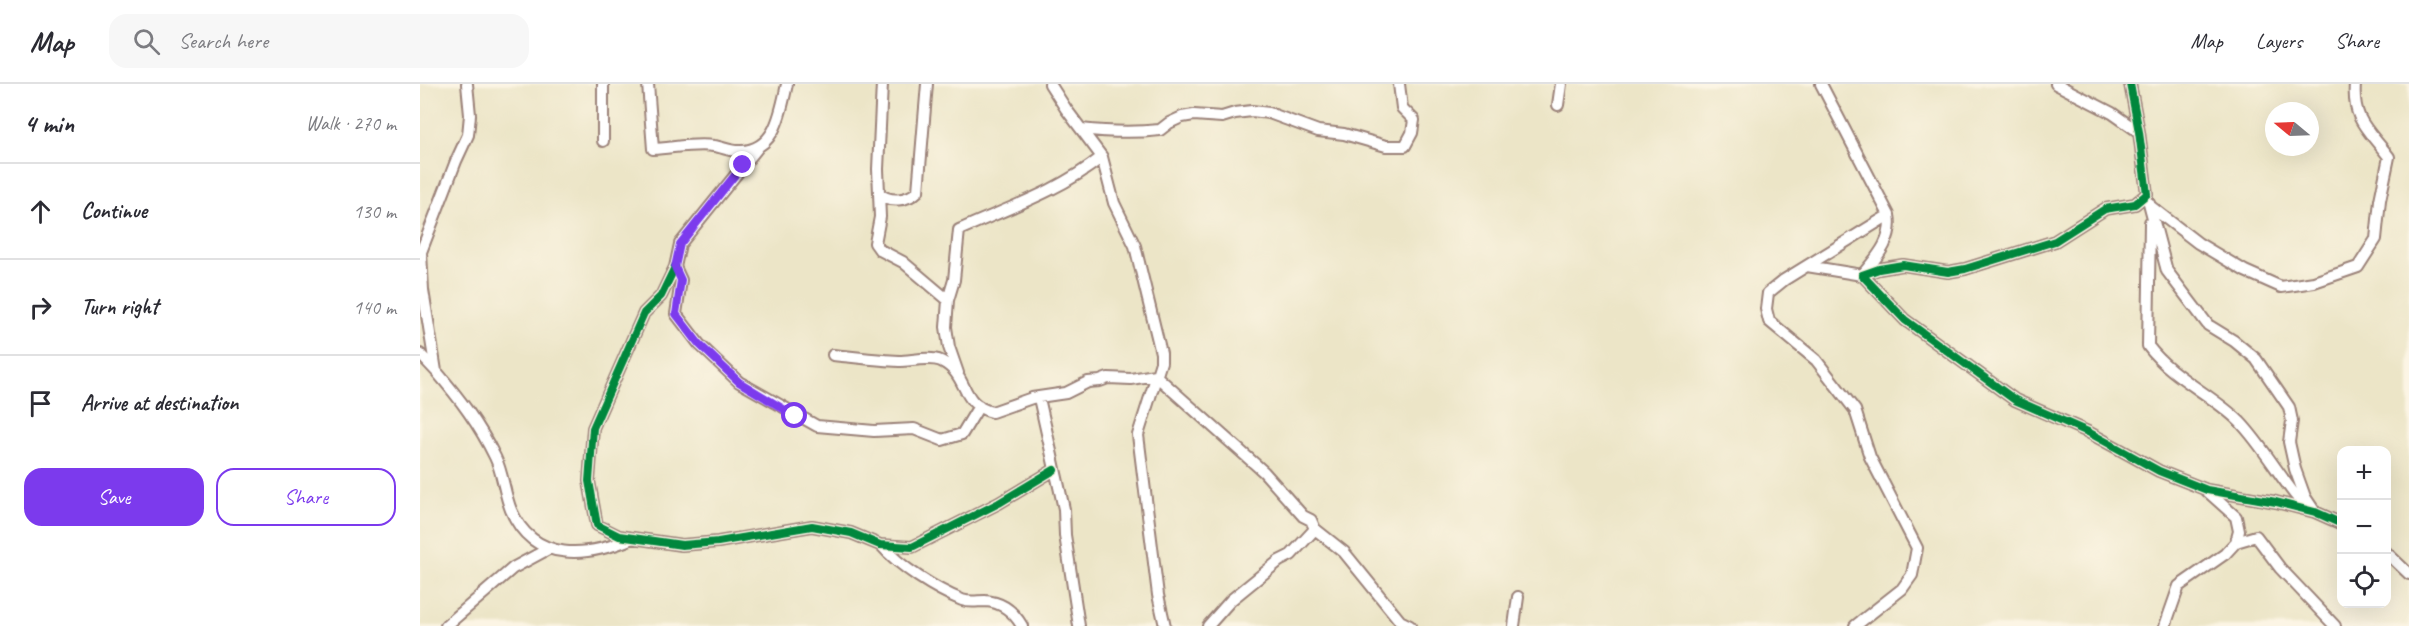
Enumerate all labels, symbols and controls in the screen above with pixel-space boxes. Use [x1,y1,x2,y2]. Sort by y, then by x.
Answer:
search box [109,14,529,68]
text: Map [30,24,73,59]
icon: search [130,25,163,58]
text: Search here [178,27,268,55]
text: Map [2190,28,2223,54]
text: Layers [2256,28,2302,54]
text: Share [2335,28,2379,54]
north arrow [2265,102,2319,156]
text: 4 min [24,107,74,140]
text: Walk · 270 m [306,111,396,136]
route end [729,151,755,177]
icon: ahead [24,195,57,228]
text: Continue [81,197,147,225]
text: 130 m [353,199,396,224]
icon: right [24,291,57,324]
text: Turn right [81,293,158,321]
text: 140 m [353,295,396,320]
icon: arrive [24,387,57,420]
text: Arrive at destination [81,389,238,417]
route start [781,402,807,428]
map controls [2337,446,2391,608]
button: + [2337,446,2391,500]
button: Save [24,468,204,526]
button: Share [216,468,396,526]
button: − [2337,500,2391,554]
button: locate [2337,554,2391,608]

